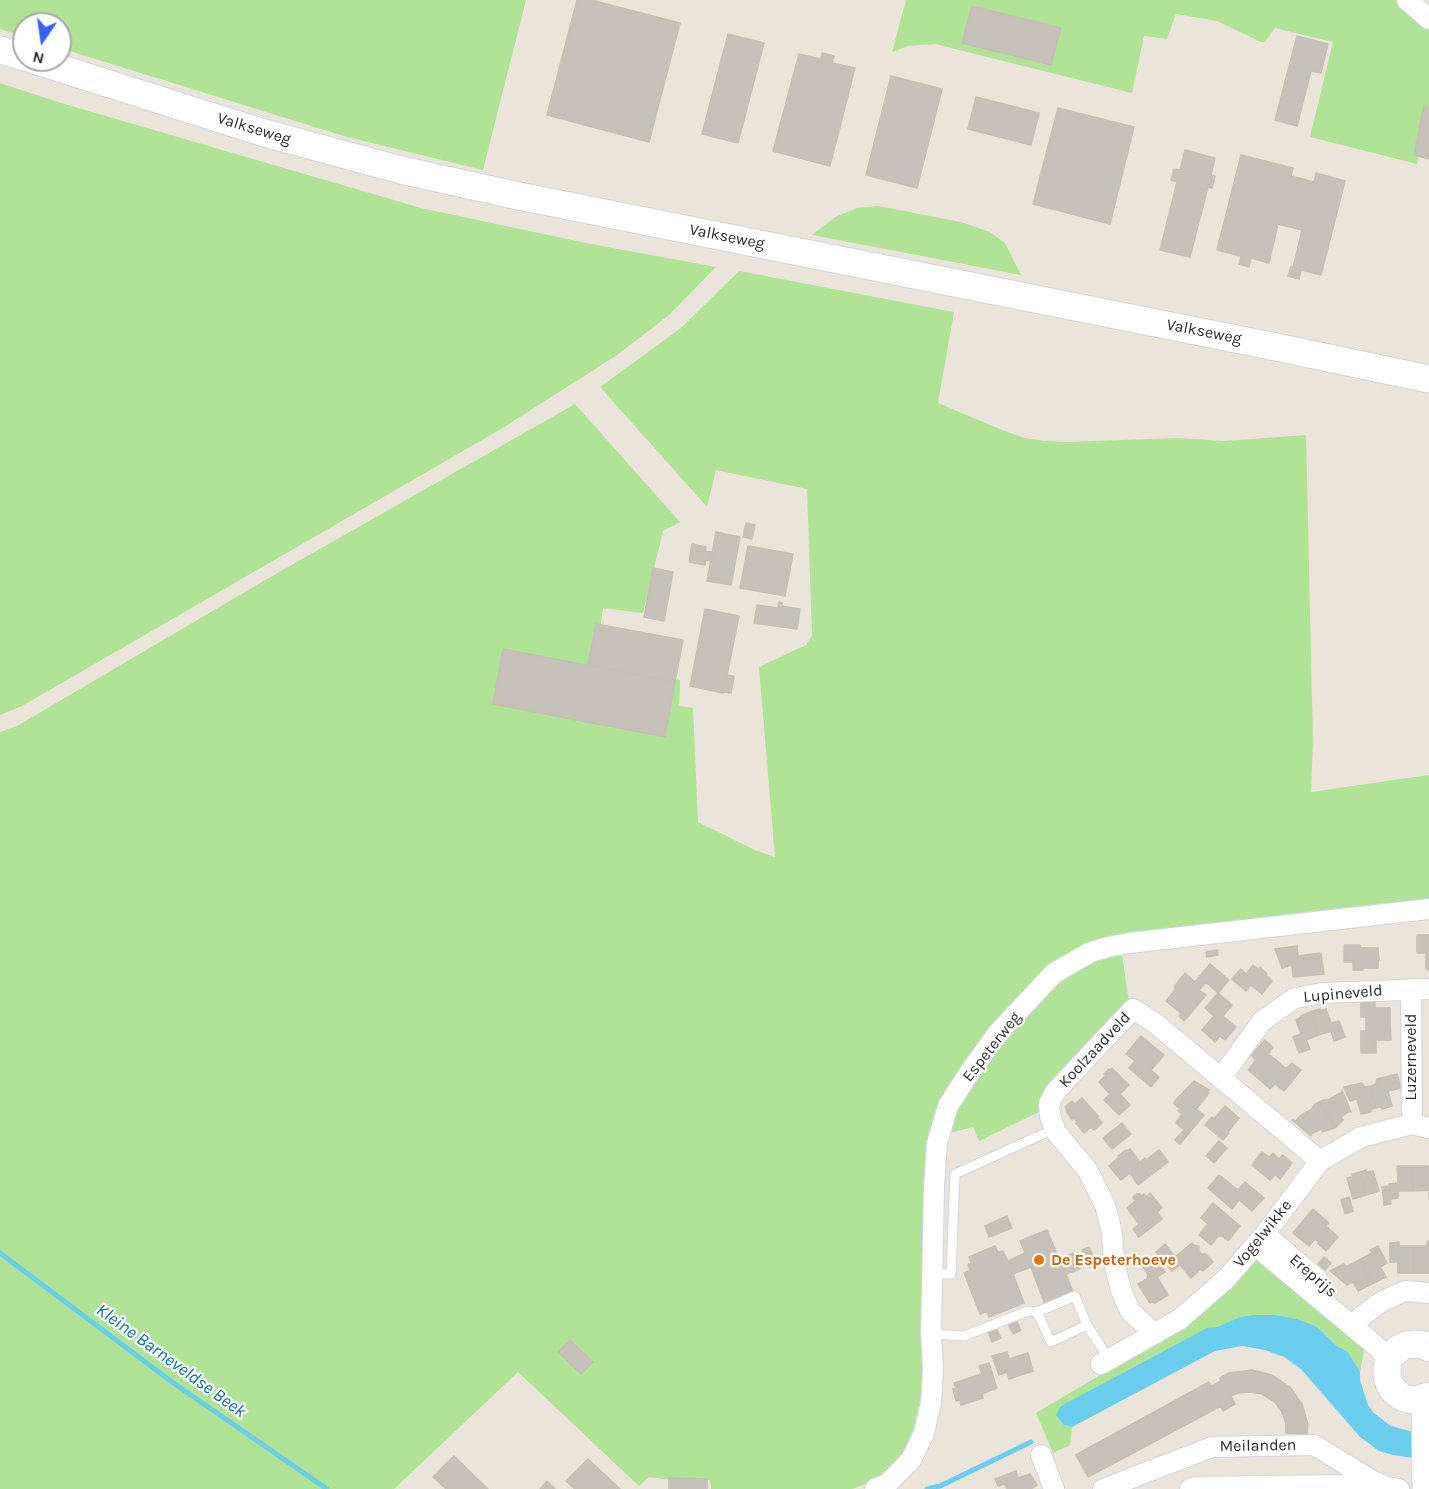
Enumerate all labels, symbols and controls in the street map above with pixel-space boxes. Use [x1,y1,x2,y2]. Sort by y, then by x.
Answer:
north arrow [12,12,72,72]
text: N [31,48,46,69]
street label: Valkseweg [215,109,293,149]
street label: Valkseweg [688,220,766,254]
street label: Valkseweg [1165,315,1243,349]
street label: Lupineveld [1303,981,1383,1007]
street label: Espeterweg [959,1008,1025,1086]
street label: Koolzaadveld [1055,1008,1135,1092]
street label: Luzerneveld [1401,1014,1421,1100]
street label: Vogelwikke [1230,1196,1296,1272]
place label: De Espeterhoeve [1051,1250,1176,1270]
street label: Ereprijs [1285,1250,1341,1302]
marker: De Espeterhoeve [1032,1253,1046,1267]
water label: Kleine Barneveldse Beek [92,1299,250,1423]
street label: Meilanden [1219,1436,1297,1456]

